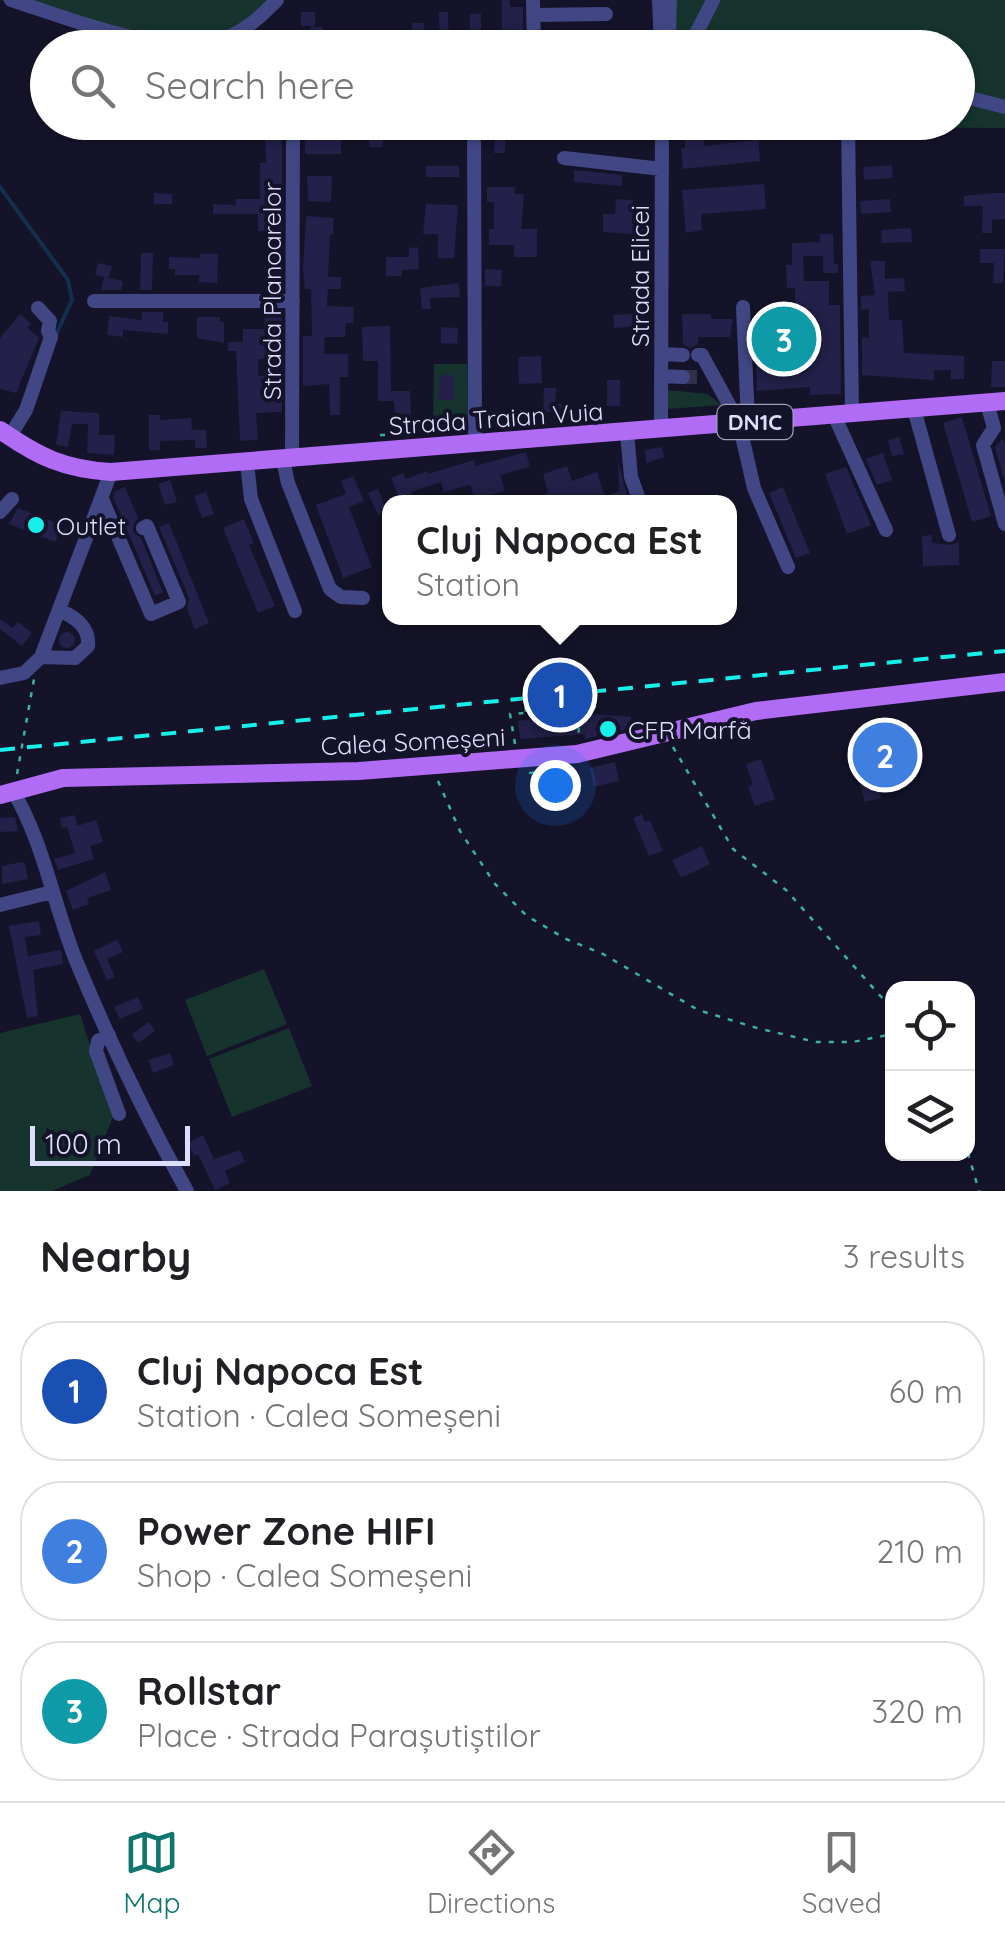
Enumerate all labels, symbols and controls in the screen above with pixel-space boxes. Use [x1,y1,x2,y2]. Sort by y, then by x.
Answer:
search box [30,30,975,140]
icon: search [65,58,120,113]
text: Search here [145,61,355,109]
street label: Strada Planoarelor [256,182,287,400]
street label: Strada Elicei [624,205,655,347]
pin: 3 [752,302,816,376]
street label: Strada Traian Vuia [388,395,604,441]
road number: DN1C [718,405,792,439]
popup [382,495,737,625]
place label: Outlet [56,510,126,541]
marker: Outlet [25,514,47,536]
text: Cluj Napoca Est [416,516,703,564]
text: Station [416,564,520,604]
pin: 1 [528,658,592,732]
place label: CFR Marfă [628,714,752,745]
marker: CFR Marfă [597,718,619,740]
pin: 2 [852,718,918,792]
street label: Calea Someșeni [320,721,506,761]
your location [530,760,581,811]
map controls [885,981,975,1161]
button: locate [885,981,975,1071]
button: layers [885,1071,975,1161]
scale bar [30,1121,190,1166]
text: 100 m [45,1126,122,1161]
text: Nearby [40,1230,191,1283]
text: 3 results [843,1236,965,1276]
text: Cluj Napoca Est [137,1347,424,1395]
text: 1 [68,1371,81,1411]
text: 60 m [889,1371,963,1411]
text: Station · Calea Someșeni [137,1395,501,1435]
text: Power Zone HIFI [137,1507,435,1555]
text: 2 [65,1531,84,1571]
text: 210 m [876,1531,963,1571]
text: Shop · Calea Someșeni [137,1555,472,1595]
text: Rollstar [137,1667,281,1715]
text: 3 [66,1691,83,1731]
text: 320 m [872,1691,963,1731]
text: Place · Strada Parașutiștilor [137,1715,541,1755]
tab: Map [123,1825,180,1920]
tab: Directions [427,1825,555,1920]
tab: Saved [802,1825,882,1920]

